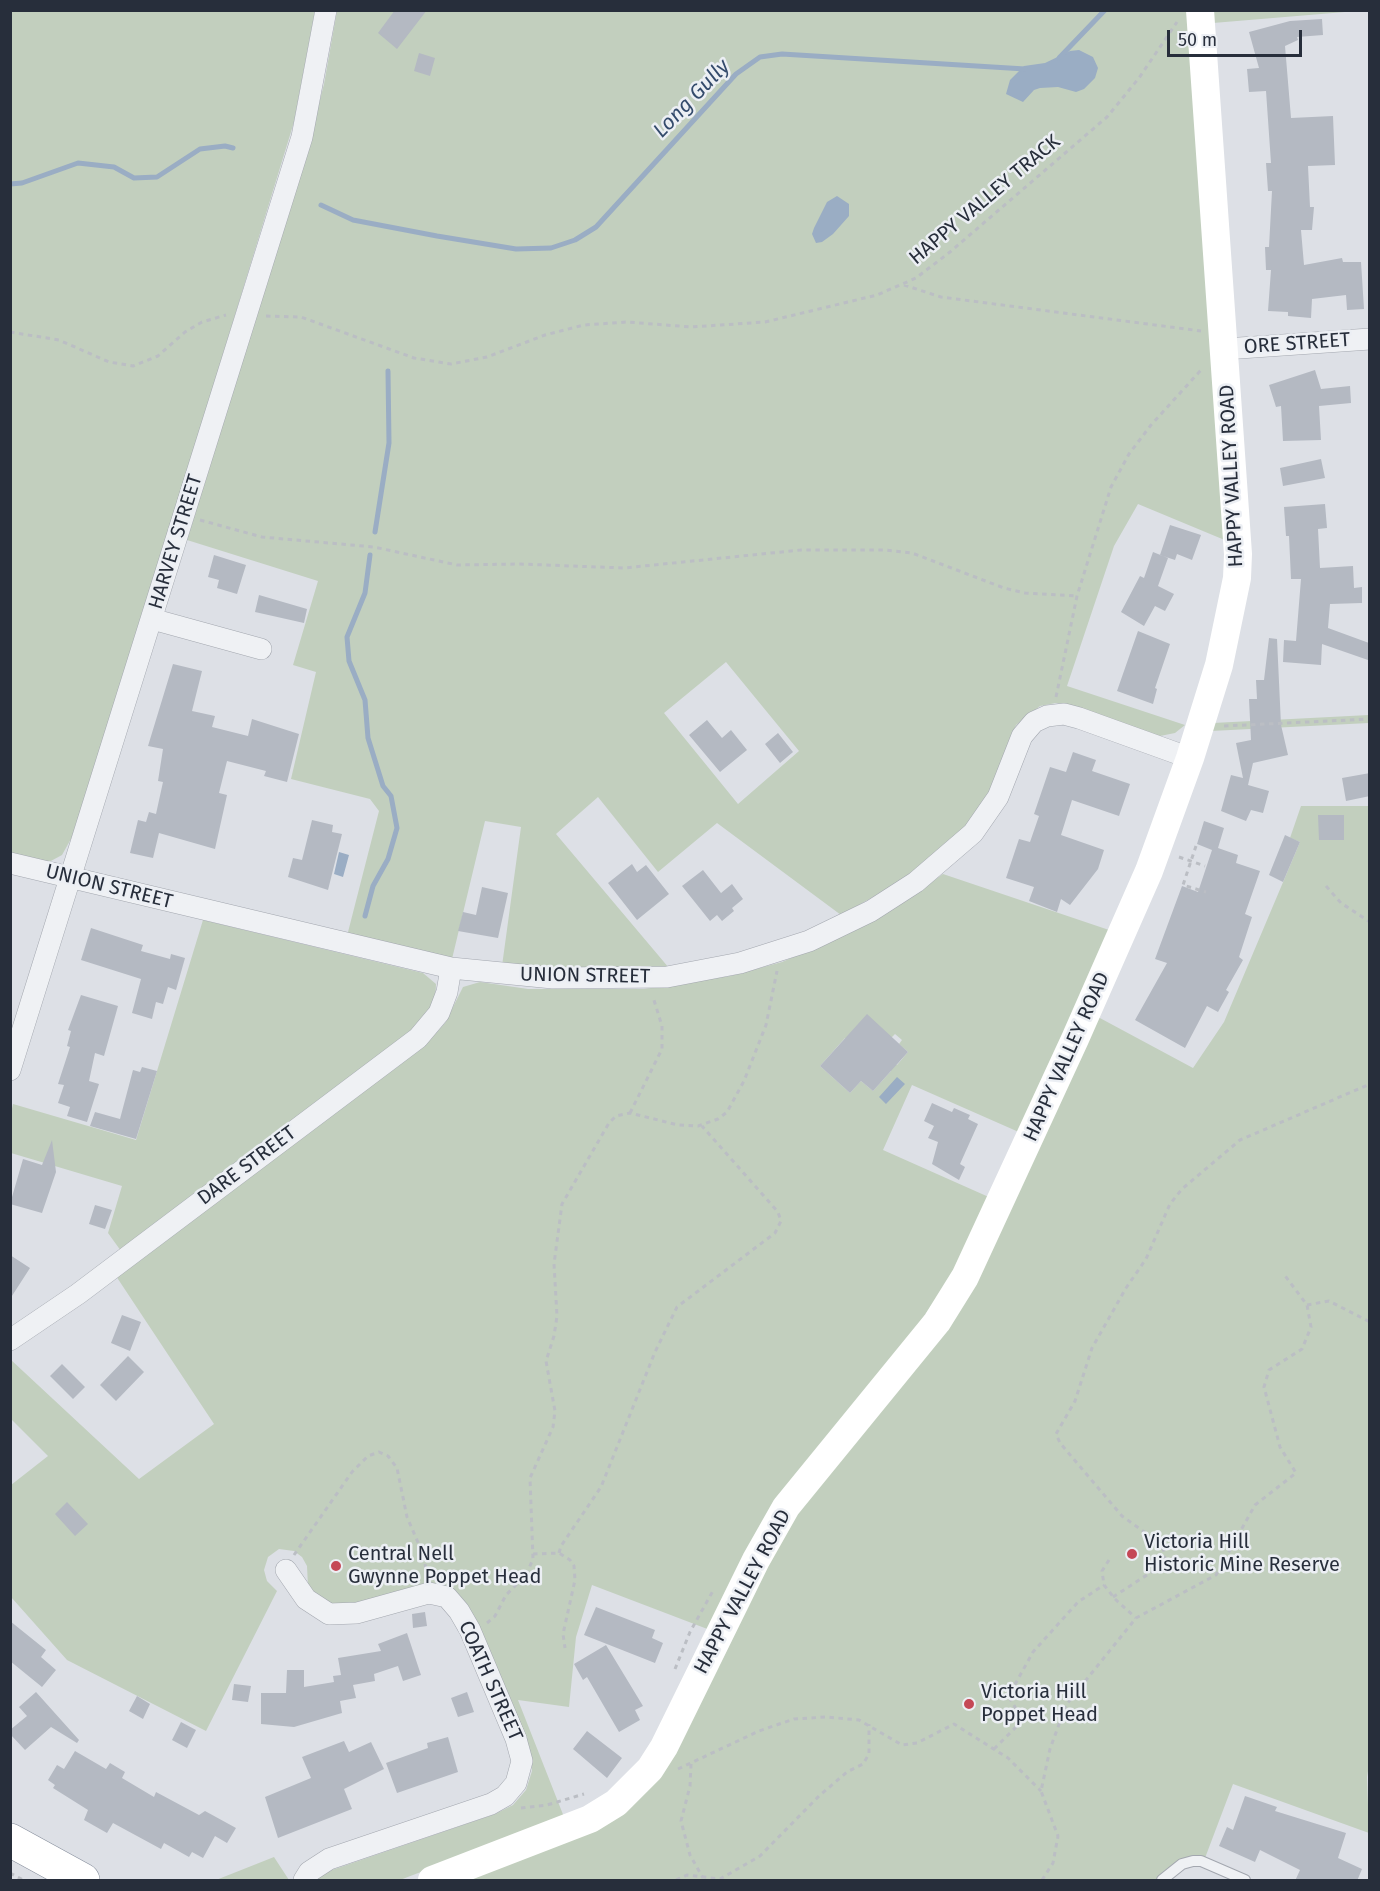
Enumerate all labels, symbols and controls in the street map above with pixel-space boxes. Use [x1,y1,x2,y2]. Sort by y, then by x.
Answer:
scale bar [1170,18,1305,56]
text: 50 m [1178,29,1217,51]
water label: Long Gully [649,55,735,143]
street label: HAPPY VALLEY TRACK [905,130,1065,270]
street label: ORE STREET [1243,328,1351,360]
street label: HAPPY VALLEY ROAD [1215,384,1249,568]
street label: HARVEY STREET [144,472,208,612]
street label: UNION STREET [43,860,175,914]
street label: UNION STREET [520,963,650,989]
street label: HAPPY VALLEY ROAD [1019,969,1115,1145]
street label: DARE STREET [193,1121,301,1211]
street label: HAPPY VALLEY ROAD [689,1506,797,1678]
place label: Victoria Hill Historic Mine Reserve [1144,1530,1340,1577]
place label: Central Nell Gwynne Poppet Head [348,1542,541,1589]
marker: Victoria Hill Historic Mine Reserve [1125,1547,1139,1561]
marker: Central Nell Gwynne Poppet Head [329,1559,343,1573]
street label: COATH STREET [453,1617,527,1745]
place label: Victoria Hill Poppet Head [981,1680,1098,1727]
marker: Victoria Hill Poppet Head [962,1697,976,1711]

